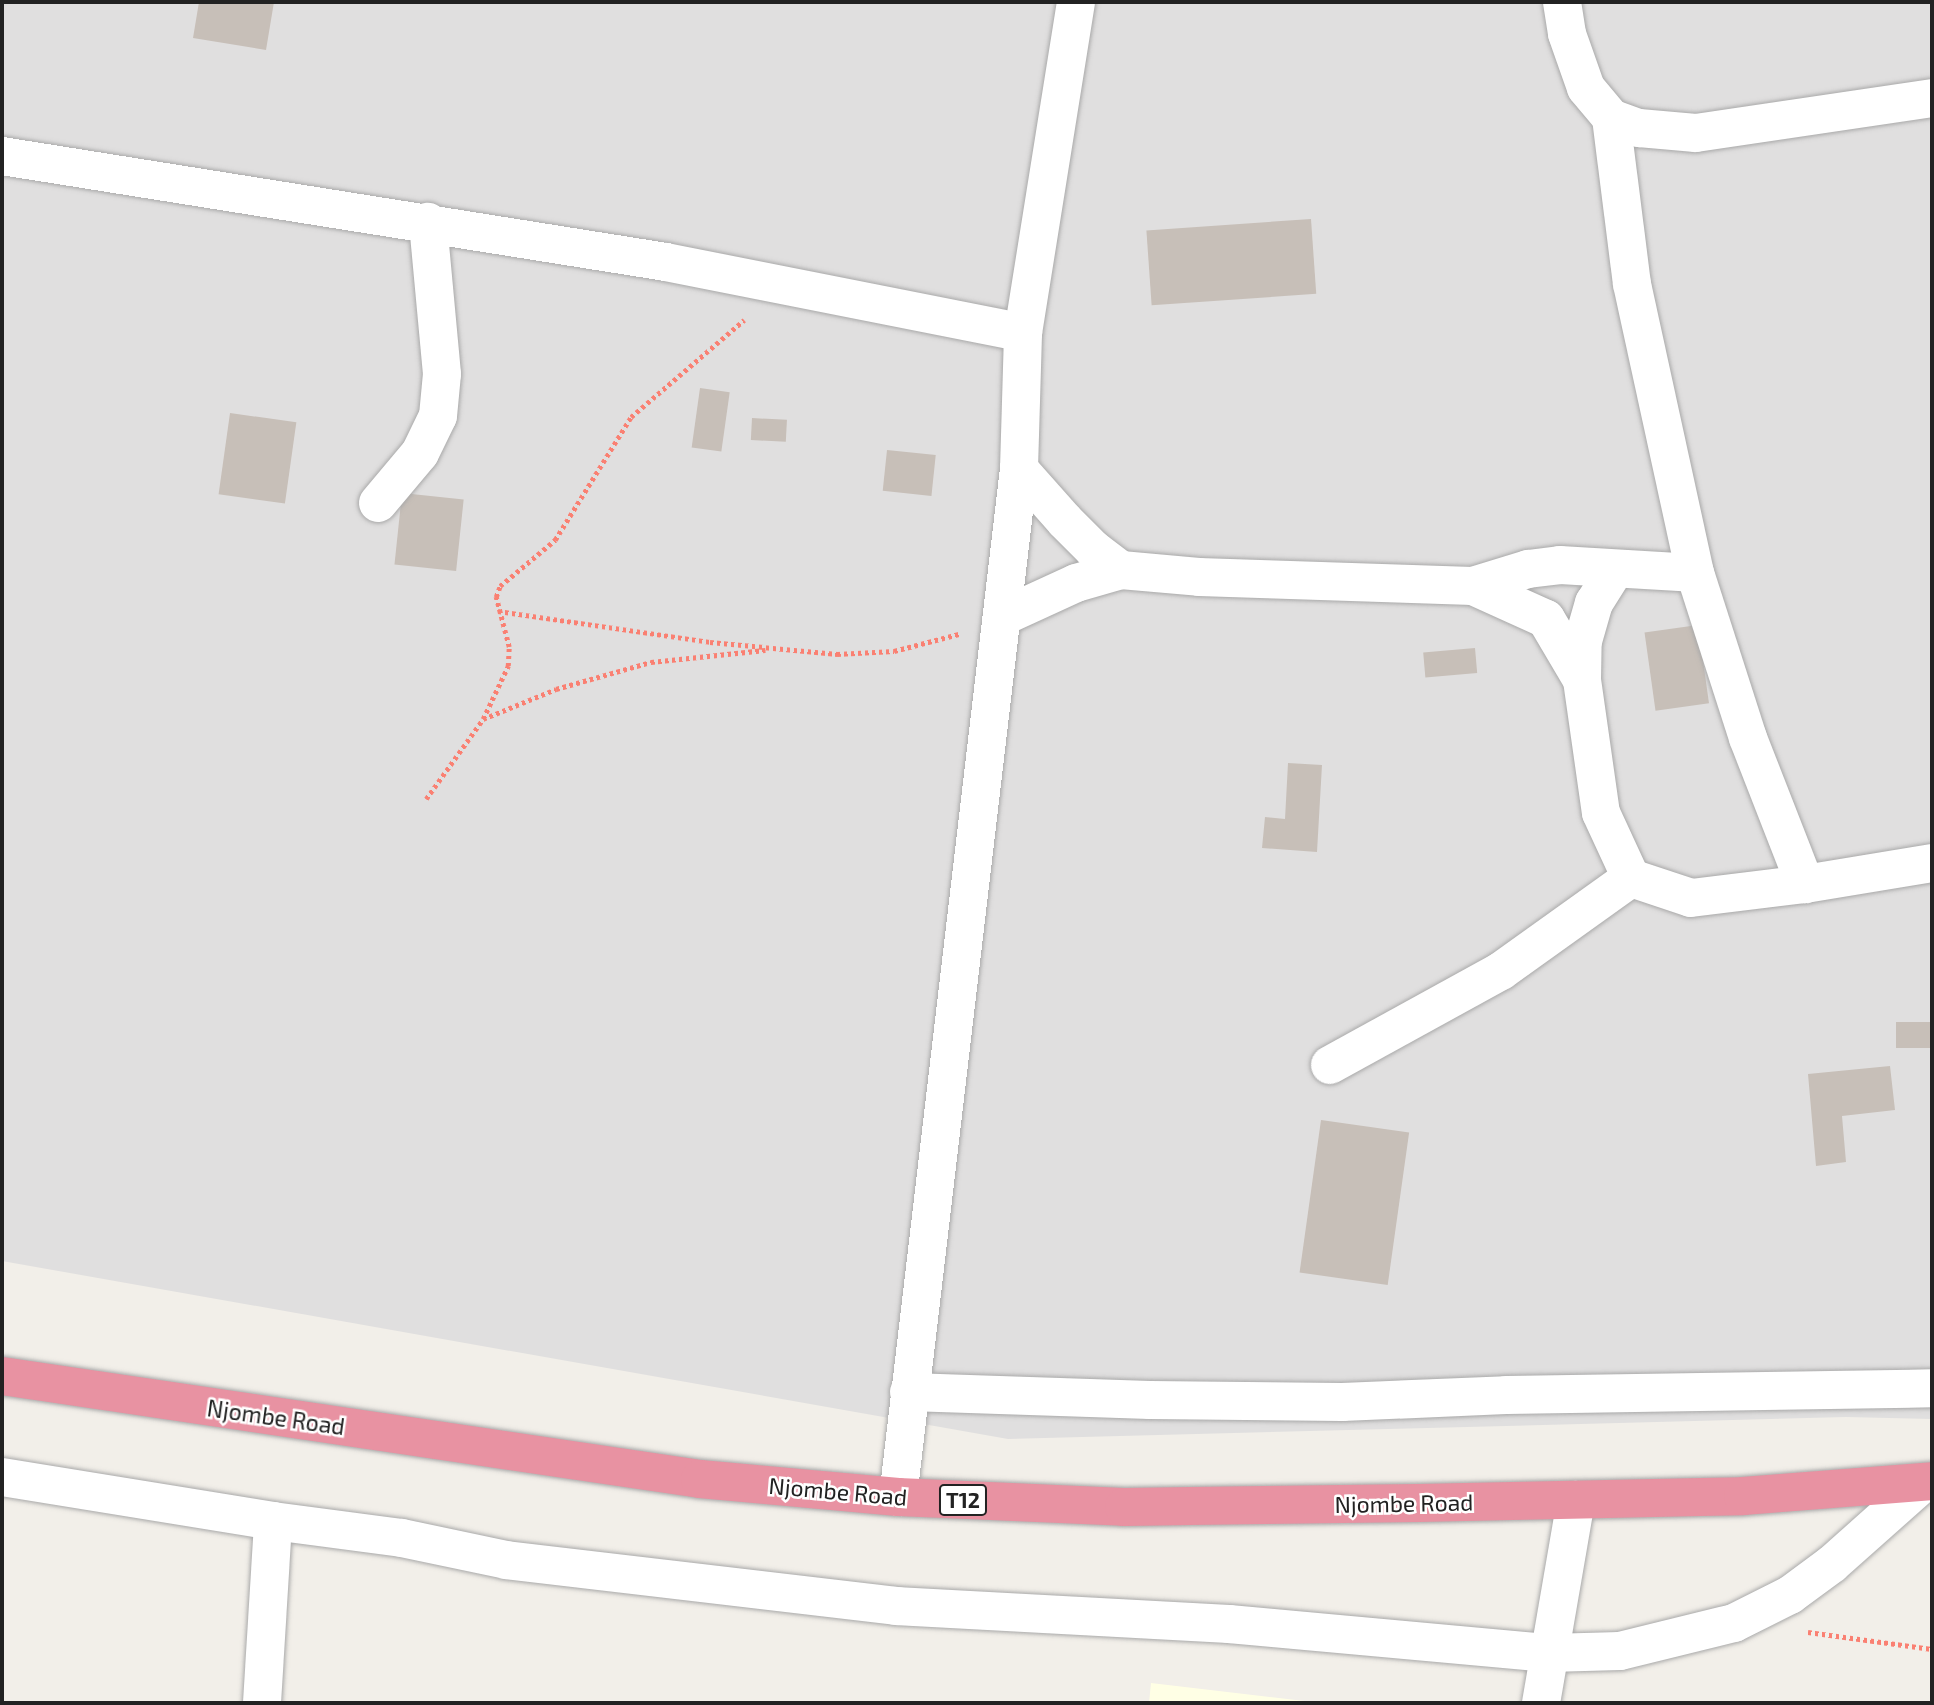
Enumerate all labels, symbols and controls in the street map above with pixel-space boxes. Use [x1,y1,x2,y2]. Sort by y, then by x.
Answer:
street label: Njombe Road [205,1394,347,1440]
street label: Njombe Road [768,1471,908,1511]
road number: T12 [939,1482,988,1518]
street label: Njombe Road [1334,1488,1474,1518]

